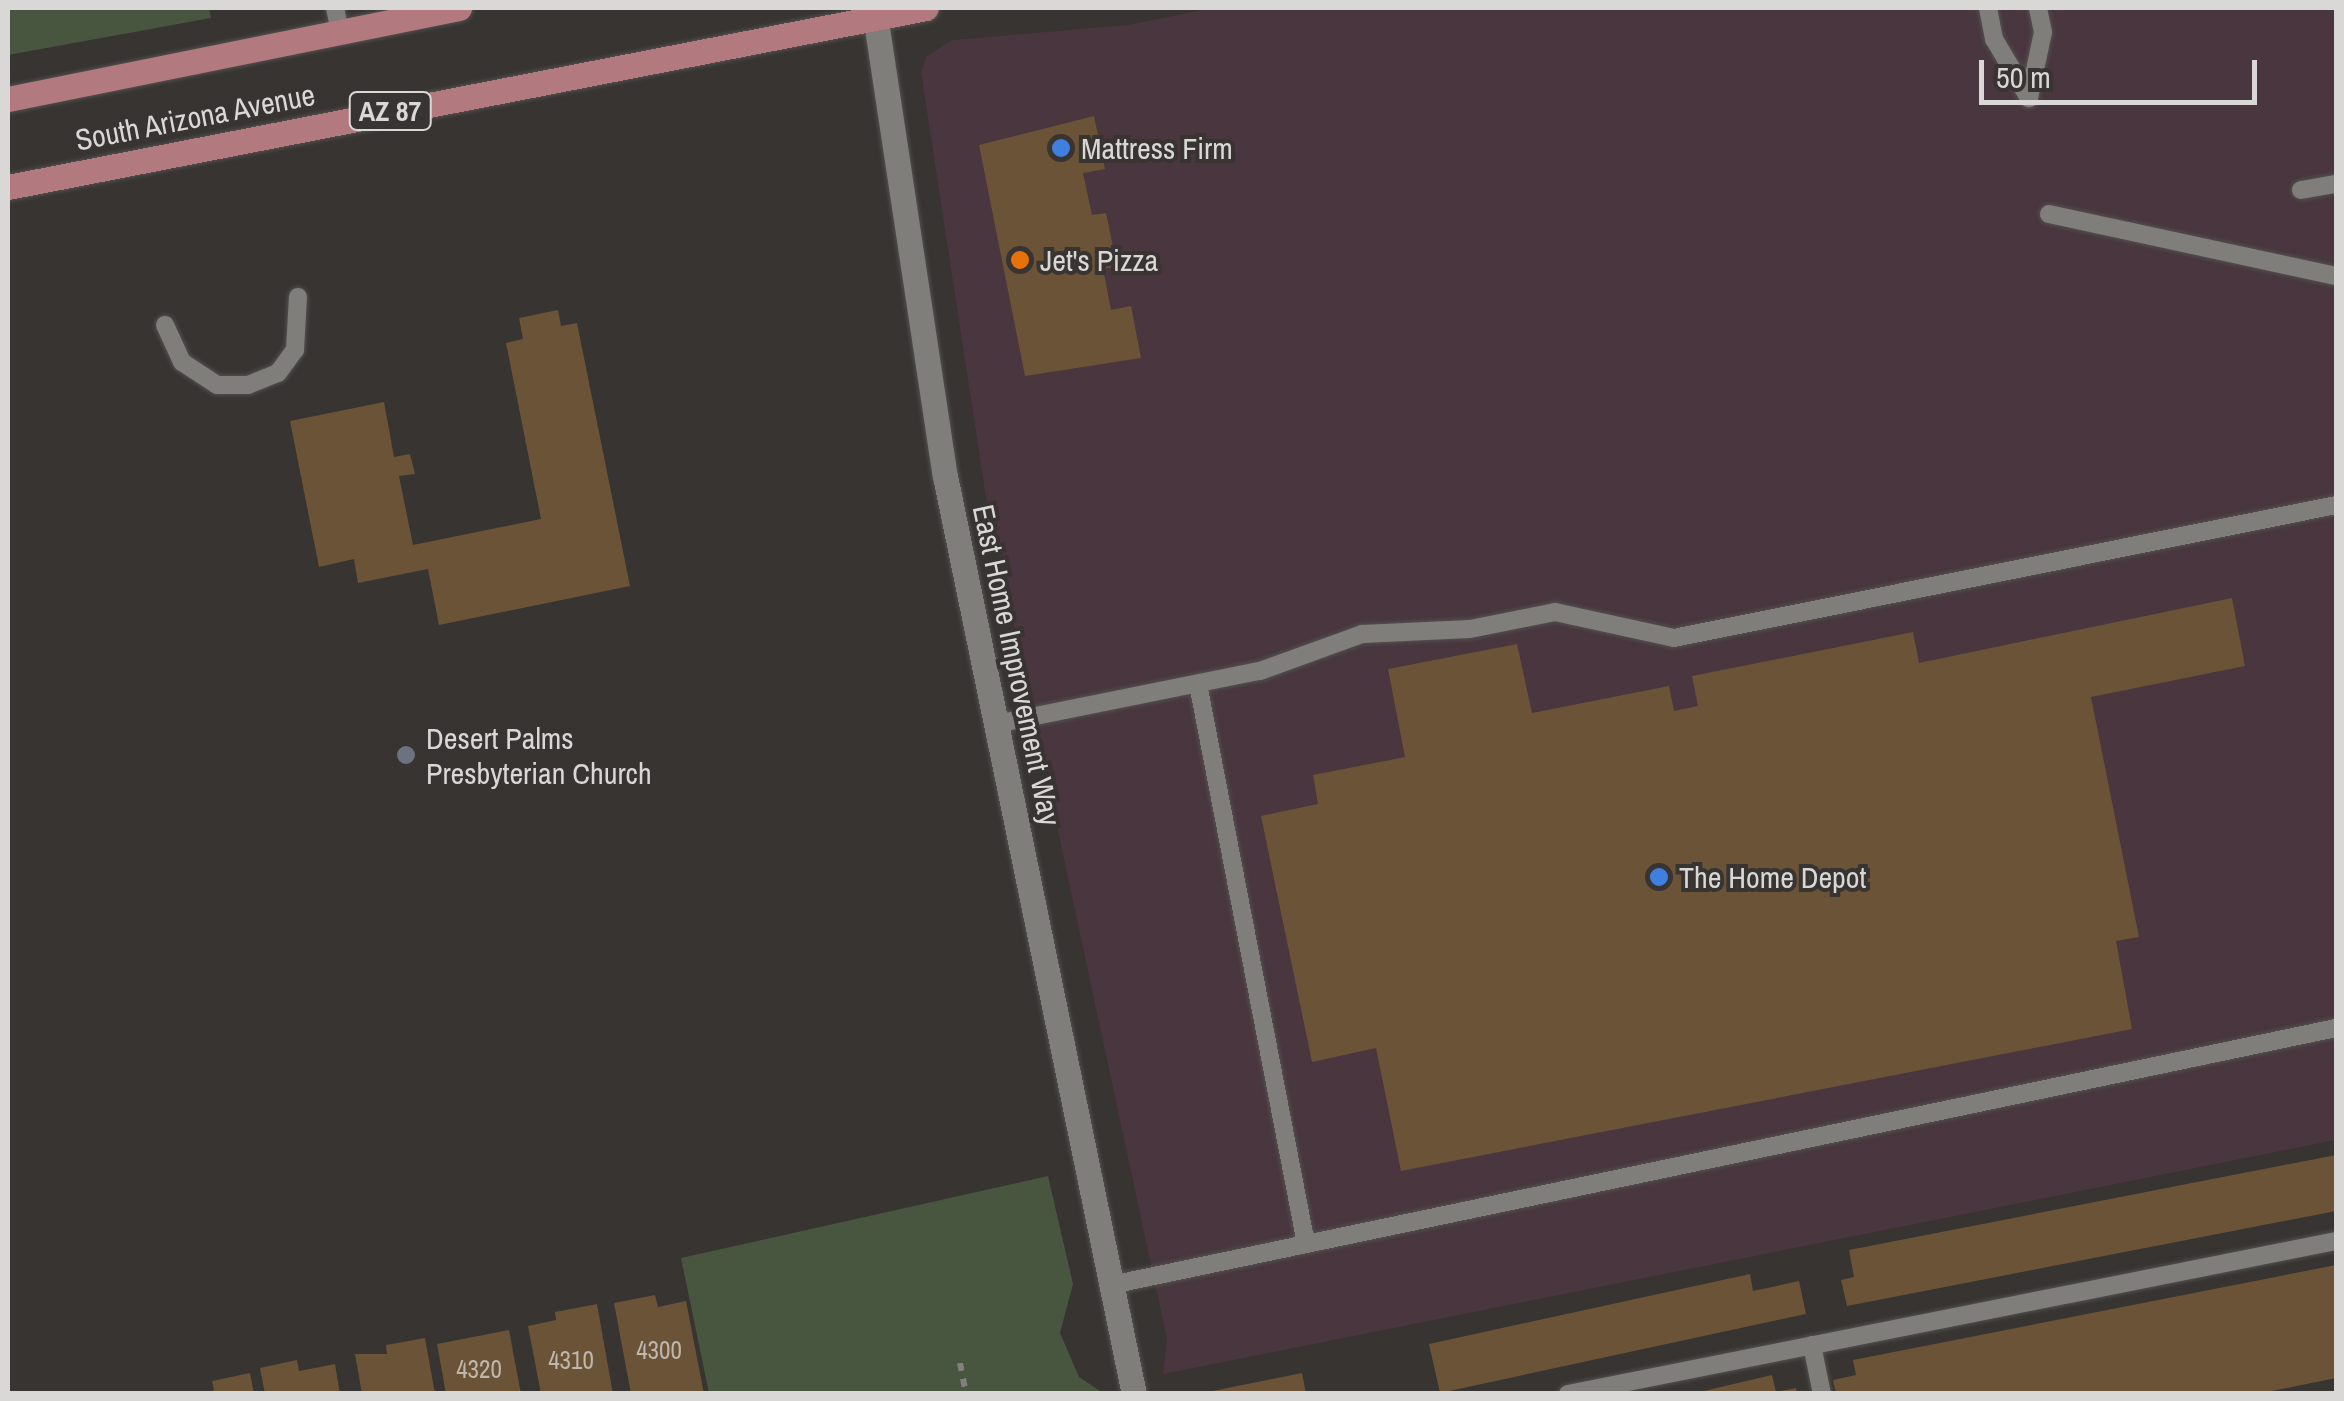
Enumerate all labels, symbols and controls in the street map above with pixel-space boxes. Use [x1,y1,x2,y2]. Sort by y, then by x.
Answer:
scale bar [1984,40,2262,102]
text: 50 m [1996,57,2051,97]
street label: South Arizona Avenue [71,76,319,158]
road number: AZ 87 [348,88,432,134]
place label: Mattress Firm [1081,130,1233,166]
marker: Mattress Firm [1050,137,1072,159]
place label: Jet's Pizza [1040,242,1158,278]
marker: Jet's Pizza [1009,249,1031,271]
street label: East Home Improvement Way [965,501,1069,829]
place label: Desert Palms Presbyterian Church [426,720,652,790]
marker: Desert Palms Presbyterian Church [395,744,417,766]
place label: The Home Depot [1679,859,1866,895]
marker: The Home Depot [1648,866,1670,888]
house number: 4300 [636,1335,682,1365]
house number: 4310 [548,1345,594,1375]
house number: 4320 [456,1354,502,1384]

